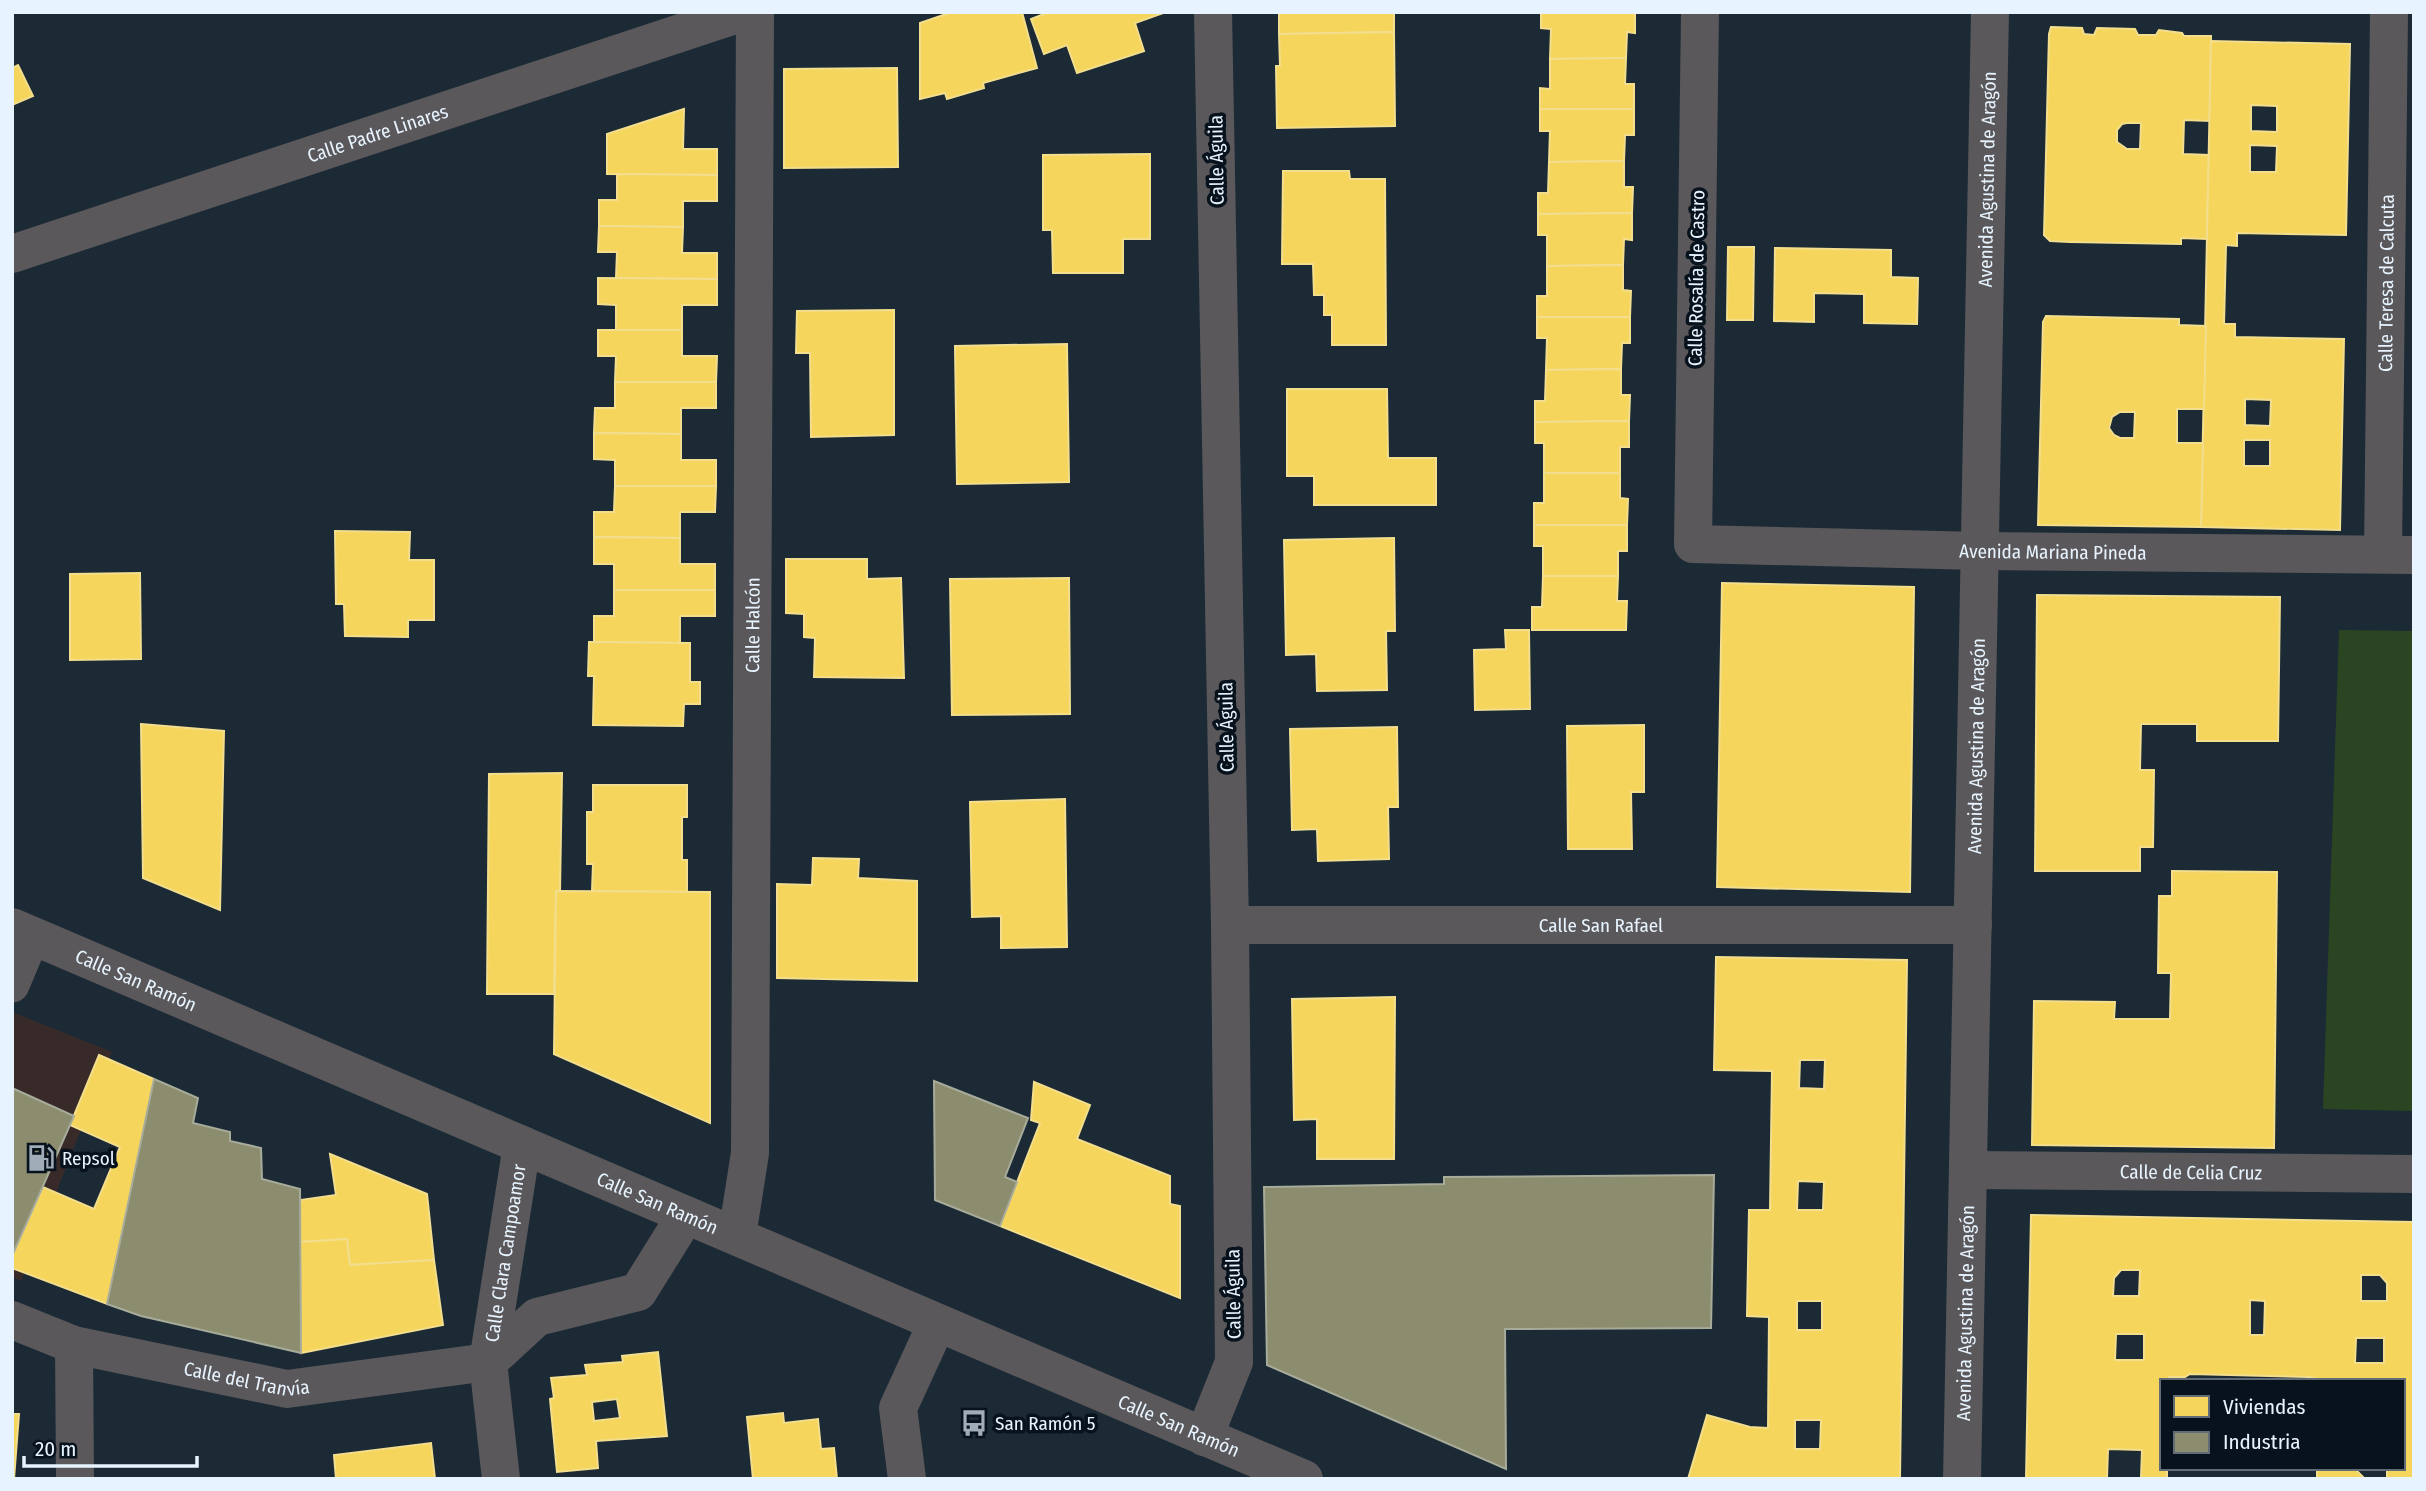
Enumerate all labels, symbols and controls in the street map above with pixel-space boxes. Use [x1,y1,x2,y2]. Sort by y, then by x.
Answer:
street label: Avenida Agustina de Aragón [1974,71,2001,287]
street label: Calle Padre Linares [304,100,451,168]
street label: Calle Águila [1204,115,1229,205]
street label: Calle Rosalía de Castro [1683,190,1710,366]
street label: Calle Teresa de Calcuta [2374,194,2399,372]
street label: Avenida Mariana Pineda [1959,540,2147,565]
street label: Calle Halcón [741,577,765,673]
street label: Avenida Agustina de Aragón [1963,638,1990,854]
street label: Calle Águila [1214,682,1239,772]
street label: Calle San Rafael [1539,914,1663,937]
street label: Calle San Ramón [72,944,200,1017]
fuel station icon: Repsol [26,1143,56,1173]
place label: Repsol [62,1147,115,1170]
street label: Calle de Celia Cruz [2120,1160,2263,1185]
street label: Calle Clara Campoamor [480,1162,531,1344]
street label: Calle San Ramón [593,1167,722,1239]
street label: Avenida Agustina de Aragón [1952,1205,1979,1421]
street label: Calle Águila [1221,1249,1246,1339]
street label: Calle del Tranvía [182,1357,311,1401]
legend [2160,1379,2405,1470]
street label: Calle San Ramón [1115,1390,1243,1462]
text: Viviendas [2223,1394,2305,1420]
bus stop icon: San Ramón 5 [959,1408,989,1438]
place label: San Ramón 5 [995,1412,1096,1435]
scale bar [24,1424,198,1468]
text: Industria [2223,1429,2301,1455]
text: 20 m [35,1436,76,1462]

